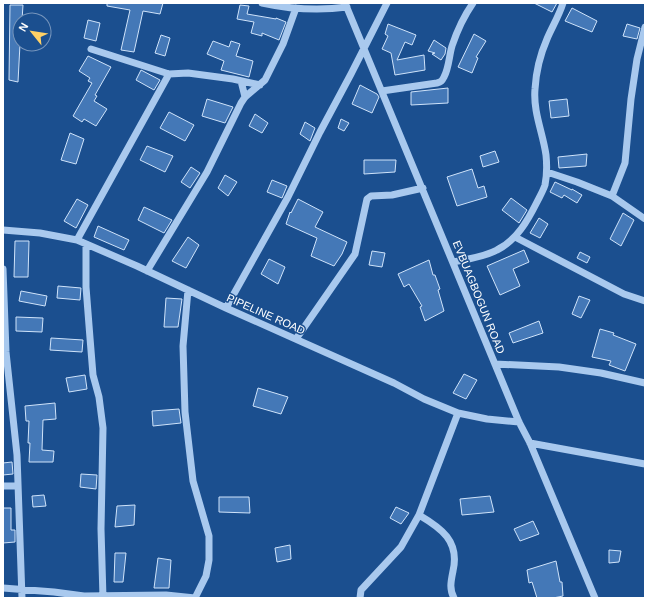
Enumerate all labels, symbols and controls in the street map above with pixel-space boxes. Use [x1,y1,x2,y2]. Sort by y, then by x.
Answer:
north arrow [12,12,52,52]
text: N [16,21,31,33]
street label: EVBUAGBOGUN ROAD [451,239,507,355]
street label: PIPELINE ROAD [225,291,307,337]

